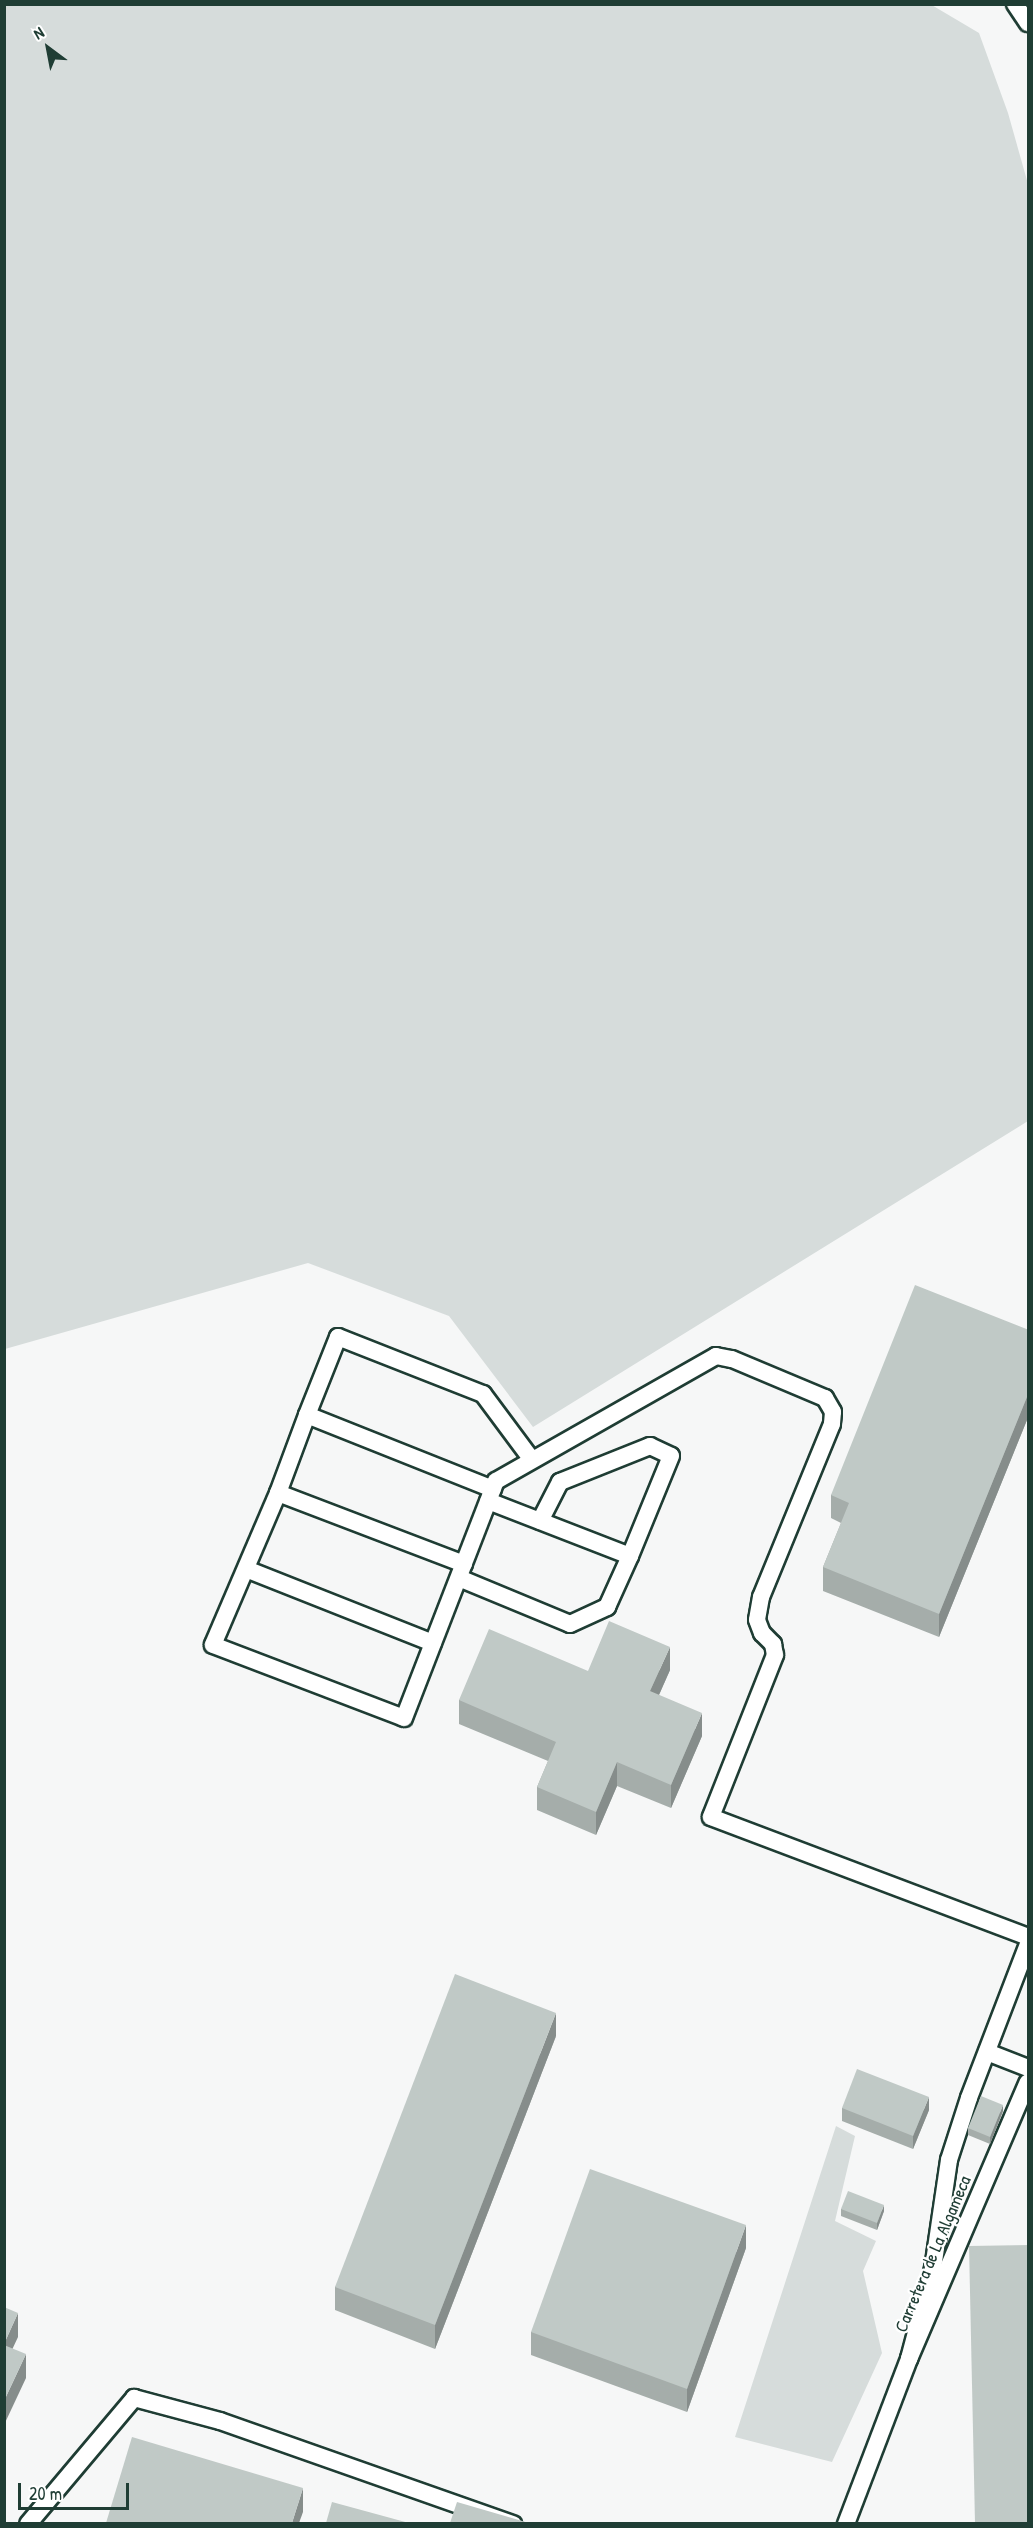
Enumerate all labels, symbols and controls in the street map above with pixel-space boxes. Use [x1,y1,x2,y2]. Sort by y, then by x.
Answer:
north arrow [18,18,78,78]
text: N [29,21,48,44]
street label: Carretera de La Algameca [890,2173,976,2335]
scale bar [21,2471,132,2509]
text: 20 m [29,2481,62,2506]

